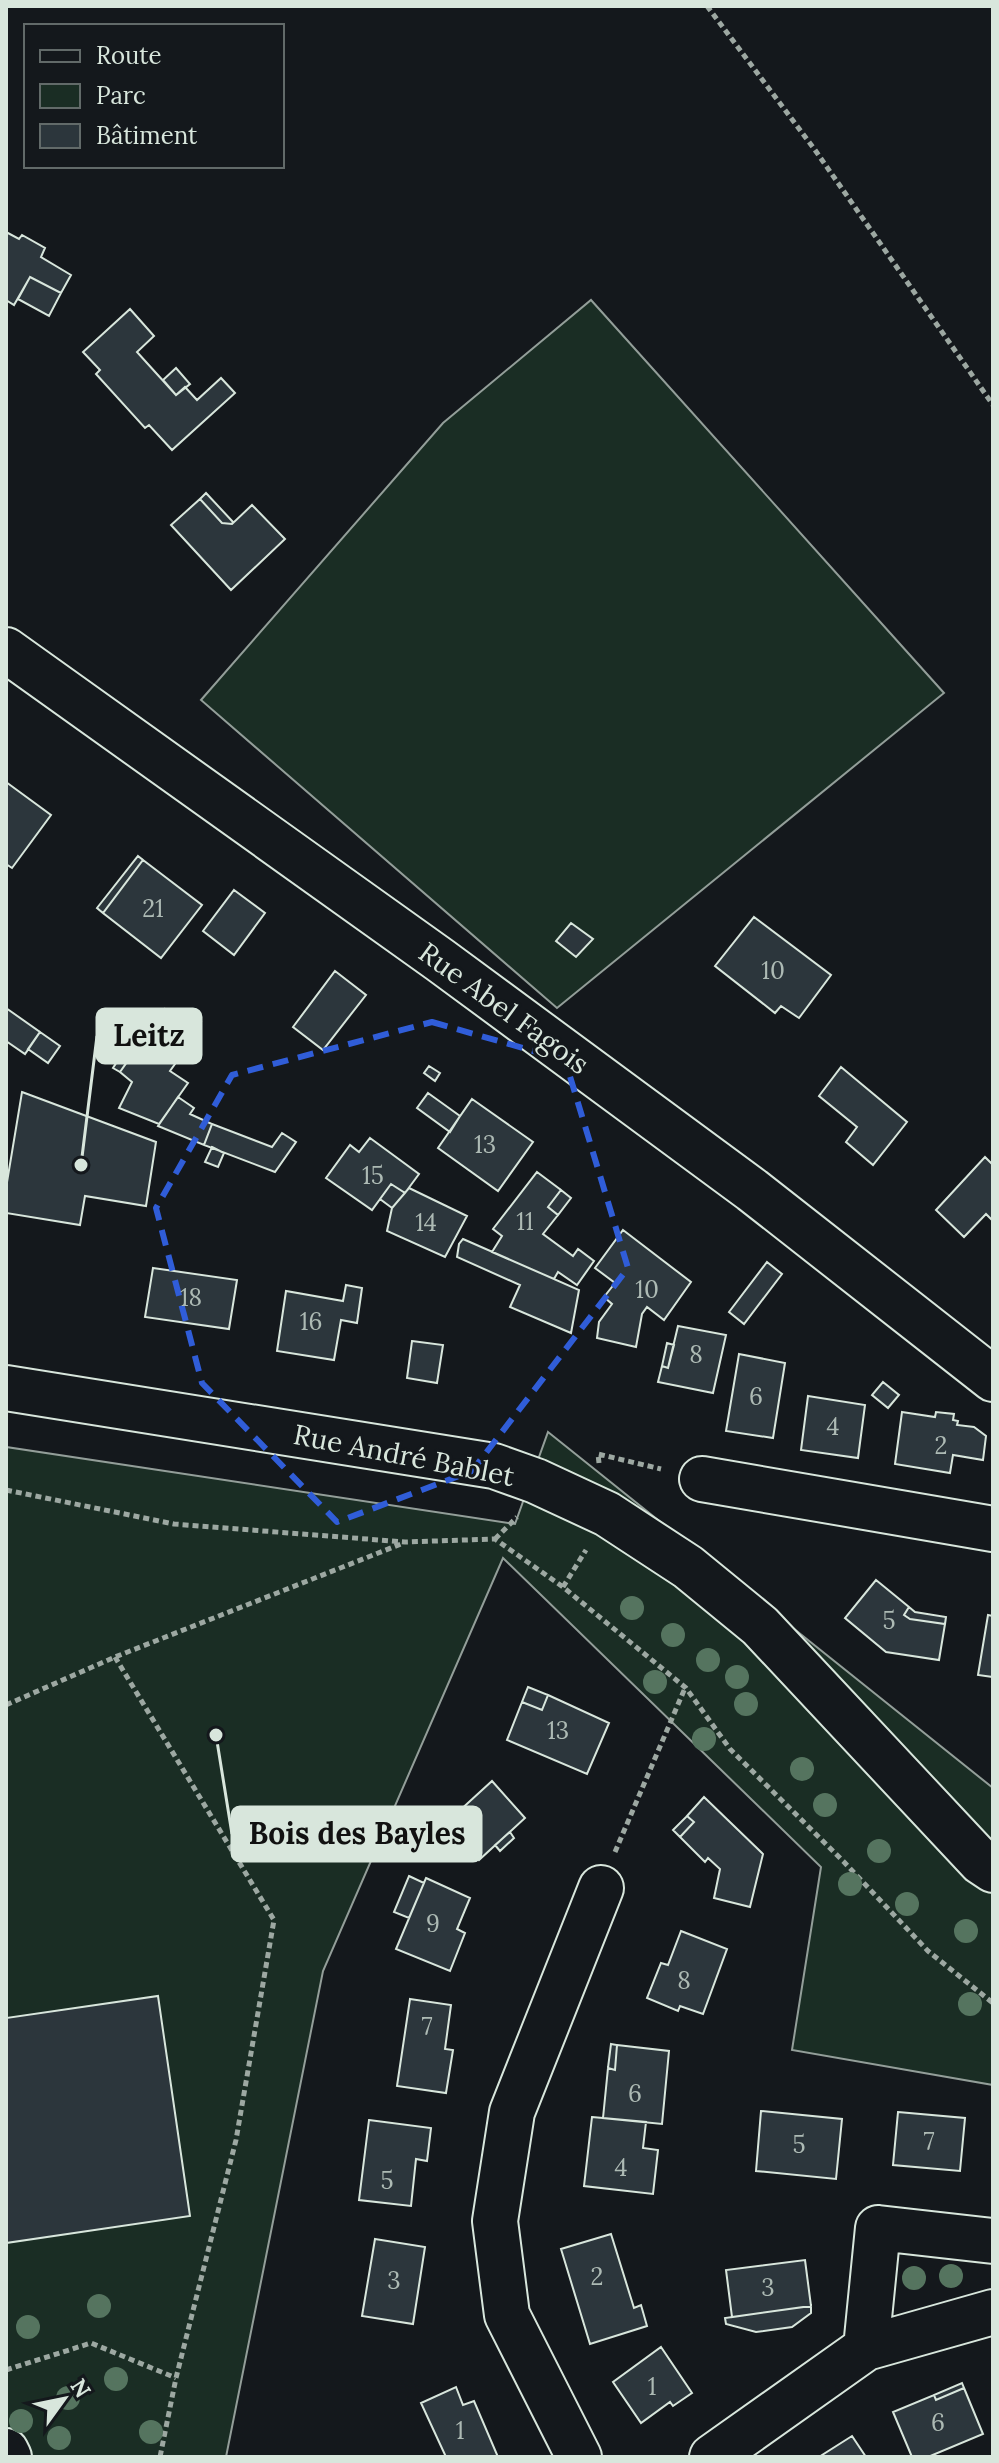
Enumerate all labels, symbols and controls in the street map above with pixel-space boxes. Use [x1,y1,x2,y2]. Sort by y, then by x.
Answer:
legend [24,24,284,168]
text: Route [96,40,162,71]
text: Parc [96,80,146,111]
text: Bâtiment [96,120,198,151]
house number: 21 [142,893,164,924]
street label: Rue Abel Fagois [412,934,596,1082]
house number: 10 [761,955,785,986]
callout: Leitz [97,1009,201,1063]
text: Leitz [113,1016,185,1054]
house number: 13 [474,1129,496,1160]
house number: 15 [362,1160,384,1191]
house number: 11 [516,1206,534,1237]
house number: 14 [415,1207,437,1238]
house number: 10 [635,1274,659,1305]
house number: 18 [180,1282,202,1313]
house number: 16 [300,1306,322,1337]
house number: 8 [689,1339,703,1370]
house number: 6 [749,1381,763,1412]
house number: 4 [826,1411,840,1442]
street label: Rue André Bablet [291,1416,518,1494]
house number: 2 [935,1430,947,1461]
house number: 5 [882,1605,896,1636]
house number: 13 [547,1715,569,1746]
callout: Bois des Bayles [232,1807,481,1861]
text: Bois des Bayles [248,1814,466,1853]
house number: 9 [426,1908,440,1939]
house number: 8 [677,1965,691,1996]
house number: 7 [421,2011,433,2042]
house number: 6 [628,2078,642,2109]
house number: 7 [923,2126,935,2157]
house number: 5 [792,2129,806,2160]
house number: 4 [614,2152,628,2183]
house number: 5 [380,2165,394,2196]
house number: 2 [591,2261,603,2292]
house number: 3 [387,2265,401,2296]
house number: 3 [761,2272,775,2303]
north arrow [24,2359,104,2439]
house number: 1 [648,2371,656,2402]
text: N [64,2373,97,2403]
house number: 6 [931,2407,945,2438]
house number: 1 [456,2415,464,2446]

